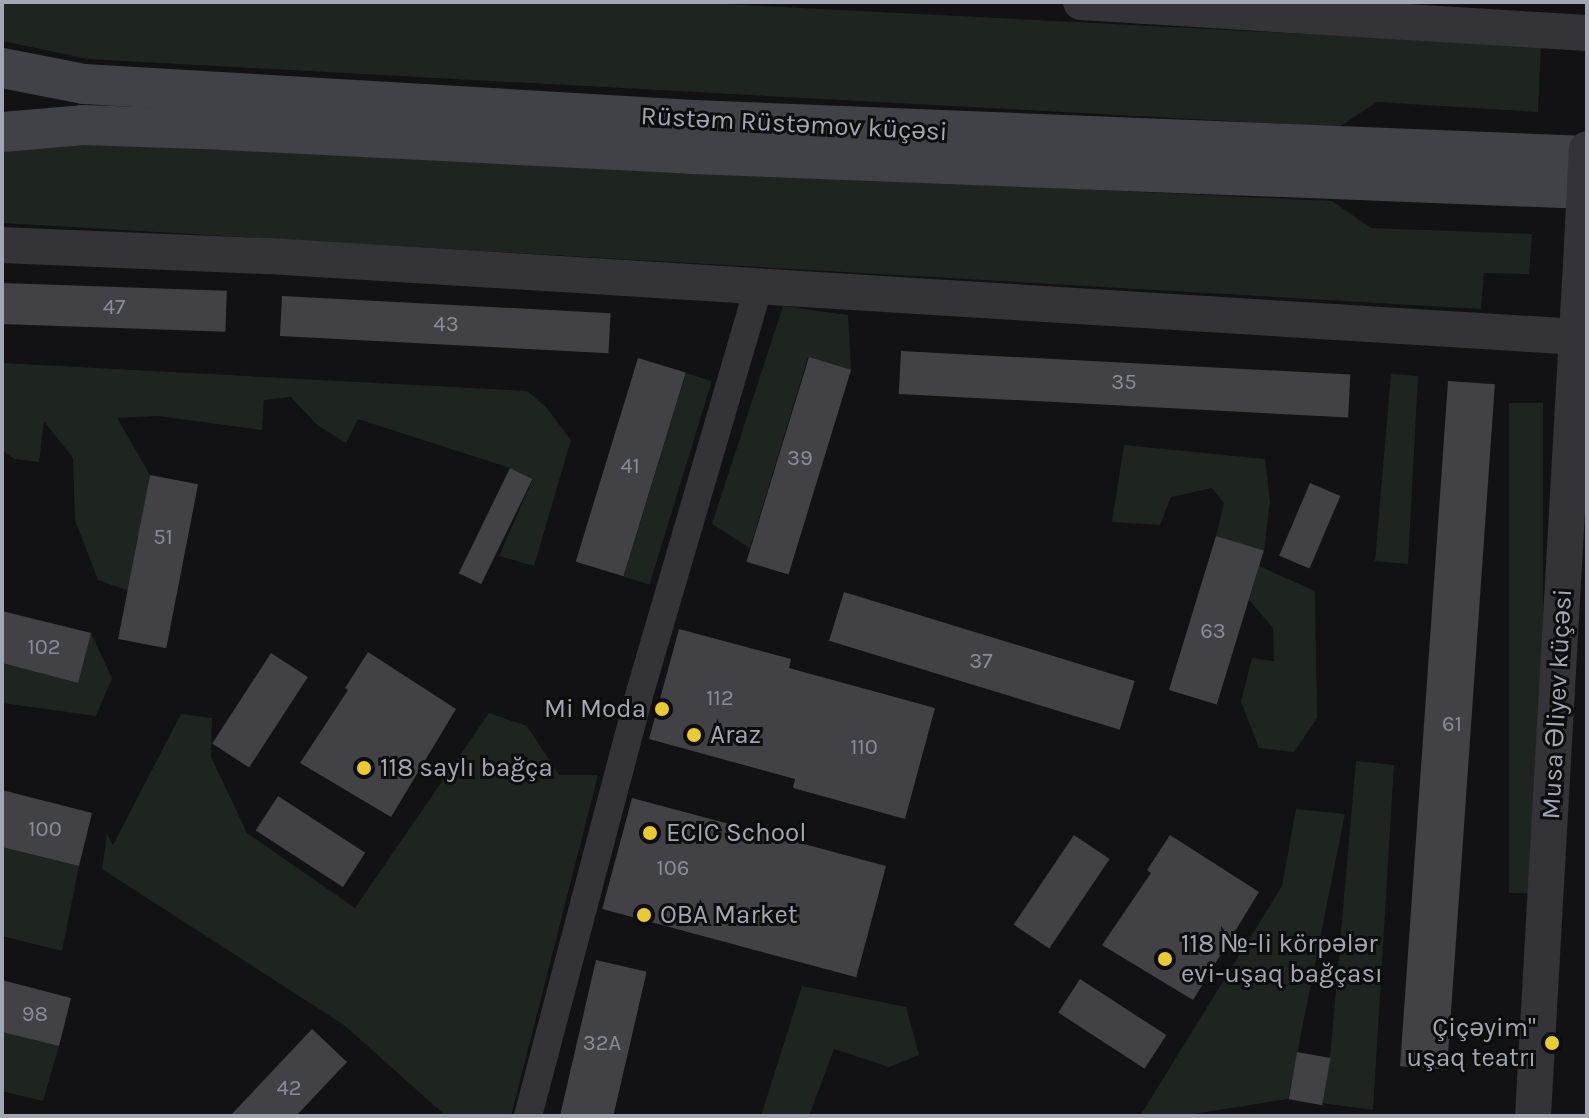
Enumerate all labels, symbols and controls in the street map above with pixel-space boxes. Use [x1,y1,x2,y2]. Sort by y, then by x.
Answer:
street label: Rüstəm Rüstəmov küçəsi [640,100,948,148]
house number: 47 [103,295,125,321]
house number: 43 [433,312,459,338]
house number: 35 [1111,370,1137,396]
house number: 39 [787,446,813,472]
house number: 41 [620,454,640,480]
house number: 51 [153,525,173,551]
street label: Musa Əliyev küçəsi [1535,588,1579,820]
house number: 63 [1200,619,1226,645]
house number: 102 [27,635,61,661]
house number: 37 [969,649,993,675]
house number: 112 [706,686,734,712]
place label: Mi Moda [544,693,646,725]
marker: Mi Moda [653,700,671,718]
house number: 61 [1442,712,1462,738]
place label: Araz [710,719,761,751]
marker: Araz [685,726,703,744]
house number: 110 [850,735,878,761]
place label: 118 saylı bağça [380,752,553,784]
marker: 118 saylı bağça [355,759,373,777]
house number: 100 [28,817,62,843]
place label: ECIC School [666,817,806,849]
marker: ECIC School [641,824,659,842]
house number: 106 [657,856,689,882]
place label: OBA Market [660,899,798,931]
marker: OBA Market [635,906,653,924]
place label: 118 №-li körpələr evi-uşaq bağçası [1181,928,1383,990]
marker: 118 №-li körpələr evi-uşaq bağçası [1156,950,1174,968]
house number: 98 [22,1002,48,1028]
place label: Çiçəyim" uşaq teatrı [1407,1012,1536,1074]
house number: 32A [583,1031,621,1057]
marker: Çiçəyim" uşaq teatrı [1543,1034,1561,1052]
house number: 42 [276,1076,302,1102]

